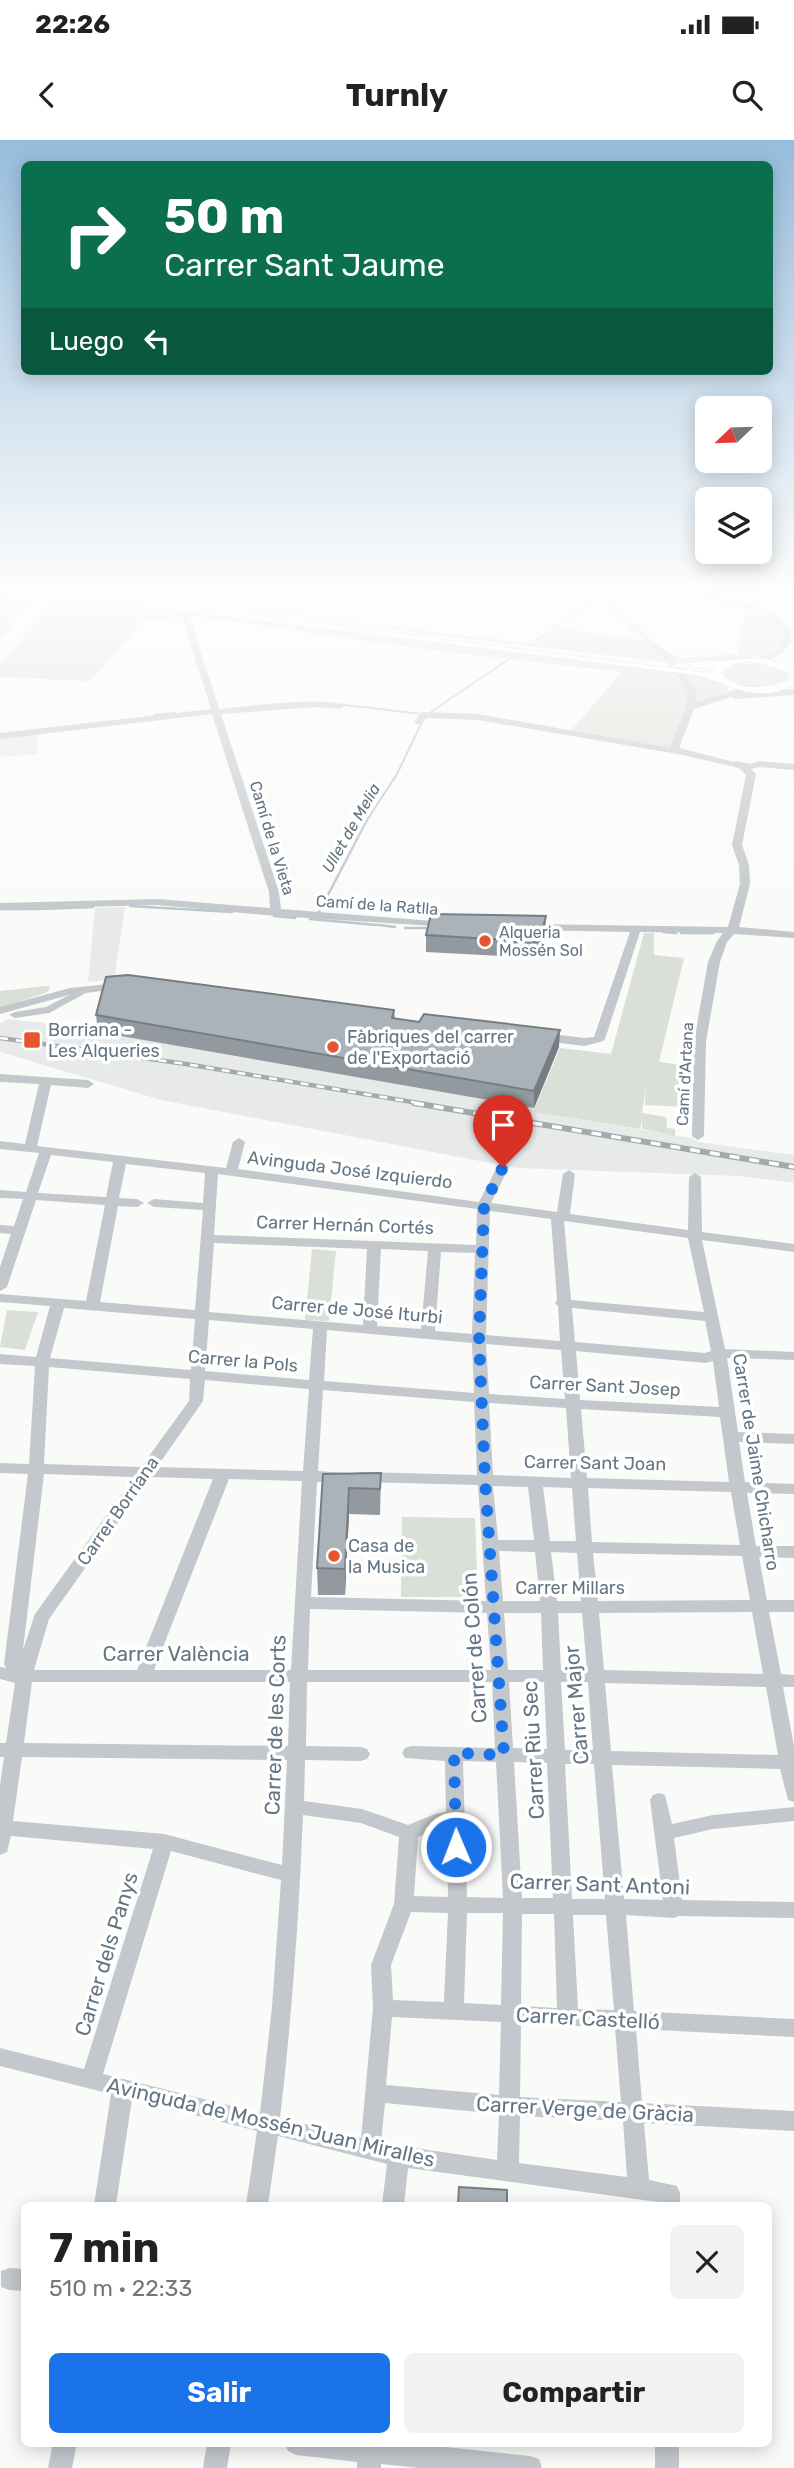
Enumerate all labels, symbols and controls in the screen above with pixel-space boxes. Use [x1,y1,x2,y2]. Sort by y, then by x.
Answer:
text: 22:26 [35,9,110,40]
icon: back [28,76,66,114]
text: Turnly [346,76,448,114]
icon: search [728,76,766,114]
text: 50 m [164,187,284,245]
icon: right [49,189,140,280]
text: Carrer Sant Jaume [164,246,445,284]
icon: left [138,322,176,360]
text: Luego [49,326,124,357]
north arrow [695,396,772,472]
map controls [695,396,772,564]
button: layers [695,487,772,564]
street label: Camí de la Vieta [246,779,298,897]
water label: Ullet de Melia [318,780,384,876]
street label: Camí de la Ratlla [315,891,439,919]
place label: Alqueria Mossén Sol [499,923,583,960]
marker: Alqueria Mossén Sol [477,933,493,949]
place label: Borriana - Les Alqueries [48,1019,160,1062]
street label: Camí d'Artana [673,1022,697,1126]
place label: Fàbriques del carrer de l'Exportació [347,1026,514,1069]
marker: Borriana - Les Alqueries [22,1030,42,1050]
marker: Fàbriques del carrer de l'Exportació [325,1039,341,1055]
pin [473,1095,533,1167]
icon: arrive [484,1106,522,1144]
street label: Avinguda José Izquierdo [246,1147,454,1193]
street label: Carrer Hernán Cortés [256,1211,434,1239]
street label: Carrer de José Iturbi [271,1292,443,1328]
street label: Carrer la Pols [187,1345,299,1377]
street label: Carrer de Jaime Chicharro [728,1352,784,1572]
street label: Carrer Sant Josep [529,1371,681,1401]
street label: Carrer Sant Joan [524,1451,666,1475]
street label: Carrer Borriana [72,1452,164,1570]
place label: Casa de la Musica [348,1535,425,1578]
marker: Casa de la Musica [326,1548,342,1564]
street label: Carrer de Colón [456,1572,492,1724]
street label: Carrer Millars [515,1577,625,1599]
street label: Carrer de les Corts [259,1634,291,1816]
street label: Carrer València [102,1641,250,1666]
street label: Carrer Major [558,1644,594,1766]
street label: Carrer Riu Sec [517,1680,549,1820]
position arrow [419,1810,493,1884]
street label: Carrer Sant Antoni [509,1868,691,1900]
street label: Carrer dels Panys [69,1869,143,2039]
street label: Carrer Castelló [515,2002,661,2034]
street label: Avinguda de Mossén Juan Miralles [105,2072,437,2172]
street label: Carrer Verge de Gràcia [475,2091,695,2127]
text: 7 min [49,2223,160,2273]
button: close [670,2225,744,2299]
text: 510 m · 22:33 [49,2274,192,2302]
button: Salir [49,2353,390,2433]
button: Compartir [404,2353,744,2433]

